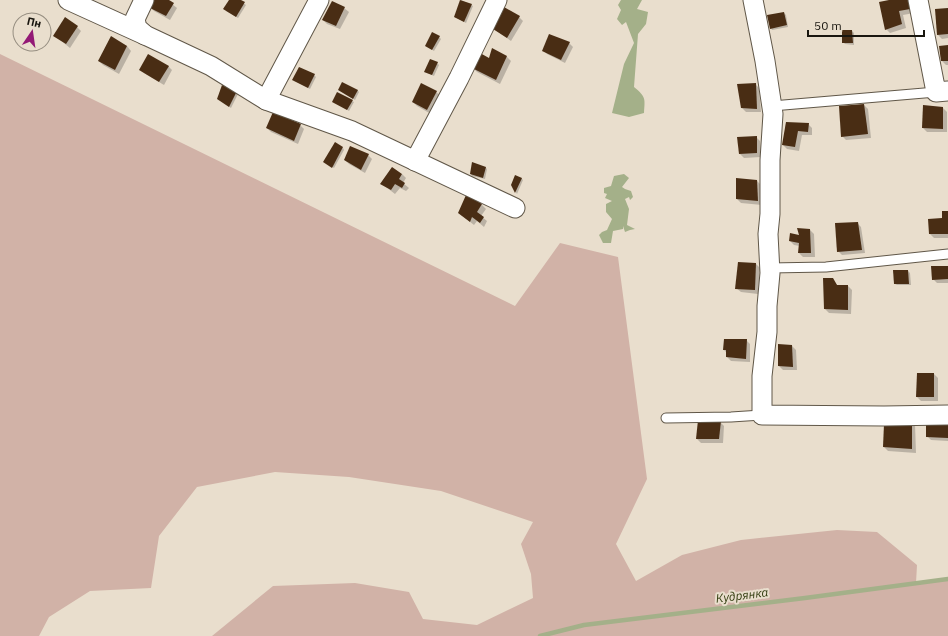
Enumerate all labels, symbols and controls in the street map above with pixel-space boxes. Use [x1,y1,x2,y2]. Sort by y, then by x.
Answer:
north arrow [12,12,52,52]
scale bar [808,12,924,38]
text: Пн [26,14,43,31]
text: 50 m [814,18,842,33]
water label: Кудрянка [715,584,769,606]

